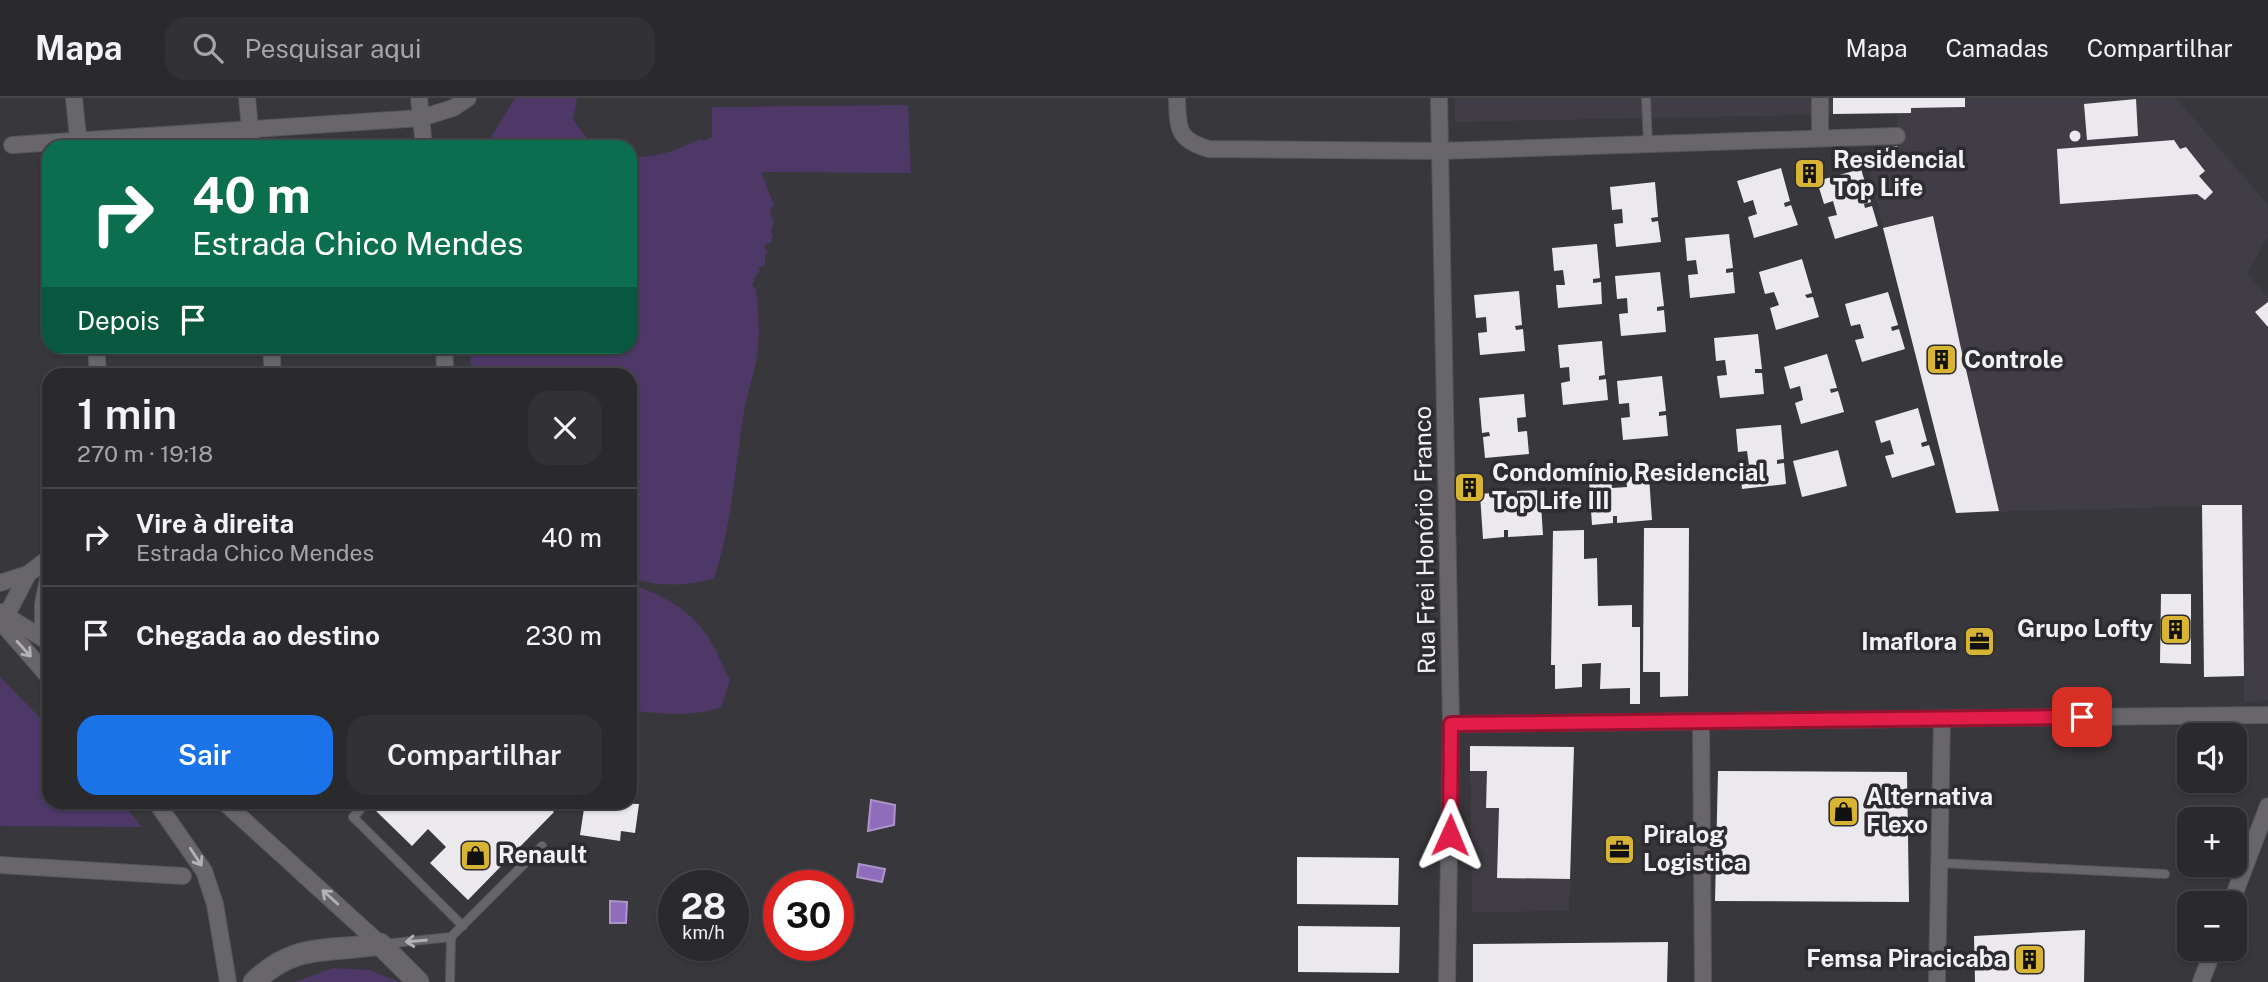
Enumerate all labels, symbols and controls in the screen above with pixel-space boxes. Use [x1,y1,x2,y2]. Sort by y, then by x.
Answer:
search box [165,17,655,80]
text: Mapa [35,29,123,67]
icon: search [189,29,227,67]
text: Pesquisar aqui [245,33,421,64]
text: Mapa [1846,34,1907,62]
text: Camadas [1945,34,2049,62]
text: Compartilhar [2087,34,2233,62]
place label: Residencial Top Life [1833,145,1966,201]
building icon: Residencial Top Life [1793,157,1827,191]
text: 40 m [192,166,311,224]
icon: right [77,168,168,259]
text: Estrada Chico Mendes [192,225,523,262]
icon: arrive [174,301,212,339]
text: Depois [77,305,160,336]
building icon: Controle [1924,343,1958,377]
place label: Controle [1964,345,2064,373]
text: 1 min [77,389,177,438]
button: close [528,391,602,465]
street label: Rua Frei Honório Franco [1408,406,1440,675]
text: 270 m · 19:18 [77,440,213,467]
place label: Condomínio Residencial Top Life III [1492,458,1766,514]
building icon: Condomínio Residencial Top Life III [1452,470,1486,504]
text: Vire à direita [136,508,294,539]
icon: right [77,518,115,556]
text: 40 m [541,522,602,553]
text: Estrada Chico Mendes [136,539,374,566]
building icon: Grupo Lofty [2159,612,2193,646]
place label: Grupo Lofty [2017,614,2153,642]
icon: arrive [77,616,115,654]
text: Chegada ao destino [136,620,380,651]
text: 230 m [526,620,602,651]
office icon: Imaflora [1963,625,1997,659]
place label: Imaflora [1861,627,1957,655]
one-way arrow [16,640,32,658]
pin [2052,687,2112,747]
icon: arrive [2063,698,2101,736]
button: Sair [77,715,333,795]
button: Compartilhar [347,715,602,795]
map controls [2177,723,2247,961]
button: sound [2177,723,2247,793]
place label: Alternativa Flexo [1866,782,1993,838]
shop icon: Alternativa Flexo [1826,794,1860,828]
position arrow [1413,798,1487,872]
button: + [2177,807,2247,877]
place label: Piralog Logistica [1643,820,1747,876]
office icon: Piralog Logistica [1603,832,1637,866]
shop icon: Renault [458,838,492,872]
place label: Renault [498,840,587,868]
one-way arrow [188,847,203,866]
speed limit sign: 30 [763,870,854,961]
text: 28 [681,886,726,927]
one-way arrow [322,889,339,906]
button: − [2177,891,2247,961]
text: km/h [682,922,725,943]
one-way arrow [405,934,428,947]
building icon: Femsa Piracicaba [2013,942,2047,976]
place label: Femsa Piracicaba [1806,944,2007,972]

